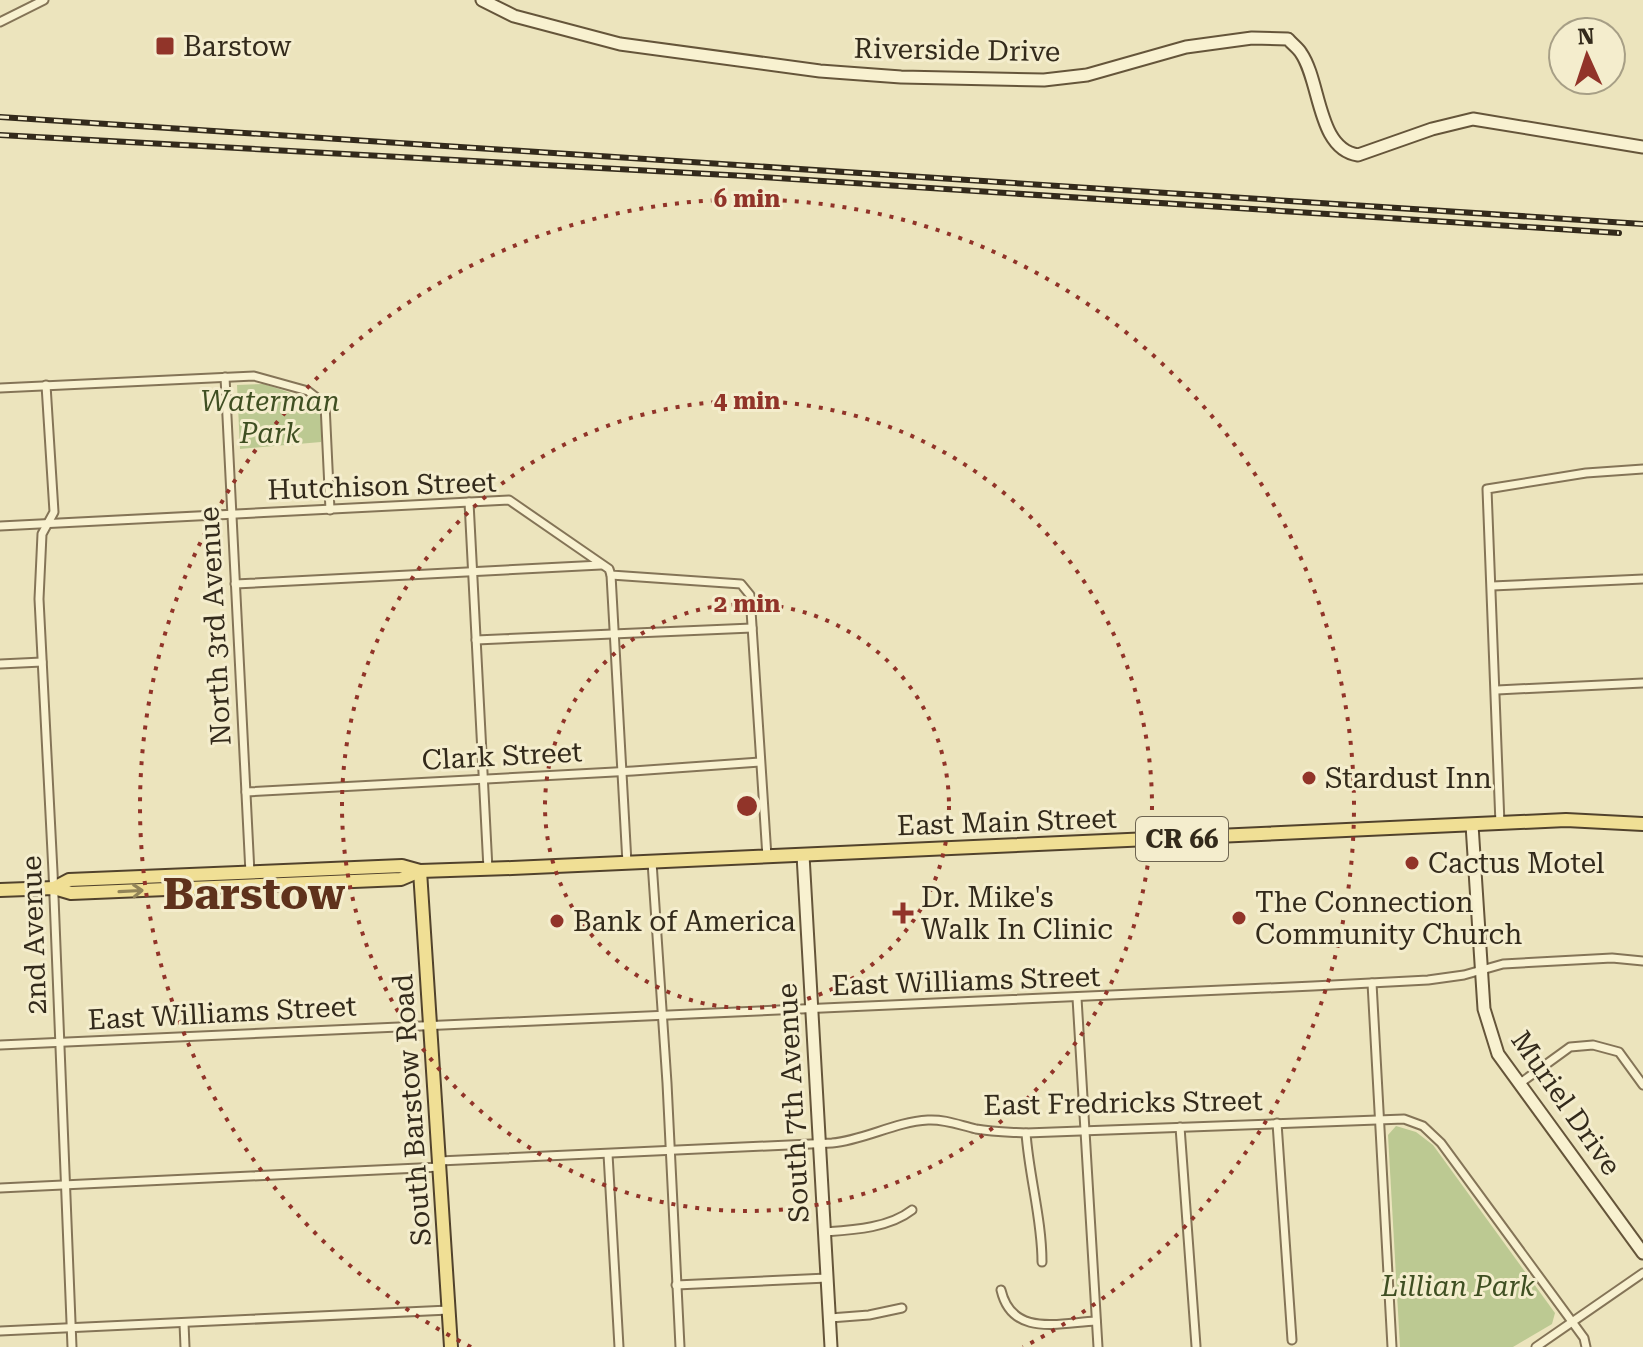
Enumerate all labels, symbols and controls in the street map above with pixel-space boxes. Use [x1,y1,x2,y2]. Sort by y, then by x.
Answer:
north arrow [1547,16,1627,96]
text: N [1577,24,1595,49]
place label: Barstow [183,30,292,63]
street label: Riverside Drive [853,32,1061,68]
marker: Barstow [154,35,176,57]
text: 6 min [714,185,780,213]
park label: Waterman Park [200,385,340,450]
text: 4 min [714,387,780,415]
street label: Hutchison Street [267,466,497,506]
street label: North 3rd Avenue [192,506,238,746]
text: 2 min [714,590,780,618]
street label: Clark Street [421,735,583,777]
place label: Stardust Inn [1325,762,1492,795]
marker: Stardust Inn [1300,769,1318,787]
centre of rings [733,792,761,820]
street label: East Main Street [896,802,1118,842]
road number: CR 66 [1136,817,1228,861]
place label: Cactus Motel [1428,847,1605,880]
marker: Cactus Motel [1403,854,1421,872]
street label: 2nd Avenue [15,855,53,1015]
district label: Barstow [163,868,345,920]
place label: Dr. Mike's Walk In Clinic [921,881,1113,946]
one-way arrow [117,883,144,898]
place label: The Connection Community Church [1255,886,1522,951]
marker: Dr. Mike's Walk In Clinic [892,902,914,924]
place label: Bank of America [573,905,796,938]
marker: The Connection Community Church [1230,909,1248,927]
marker: Bank of America [548,912,566,930]
street label: East Williams Street [831,960,1101,1002]
street label: South Barstow Road [386,973,438,1247]
street label: South 7th Avenue [770,982,816,1224]
street label: East Williams Street [87,989,357,1037]
street label: Muriel Drive [1504,1025,1628,1181]
street label: East Fredricks Street [983,1084,1263,1122]
park label: Lillian Park [1380,1270,1536,1303]

